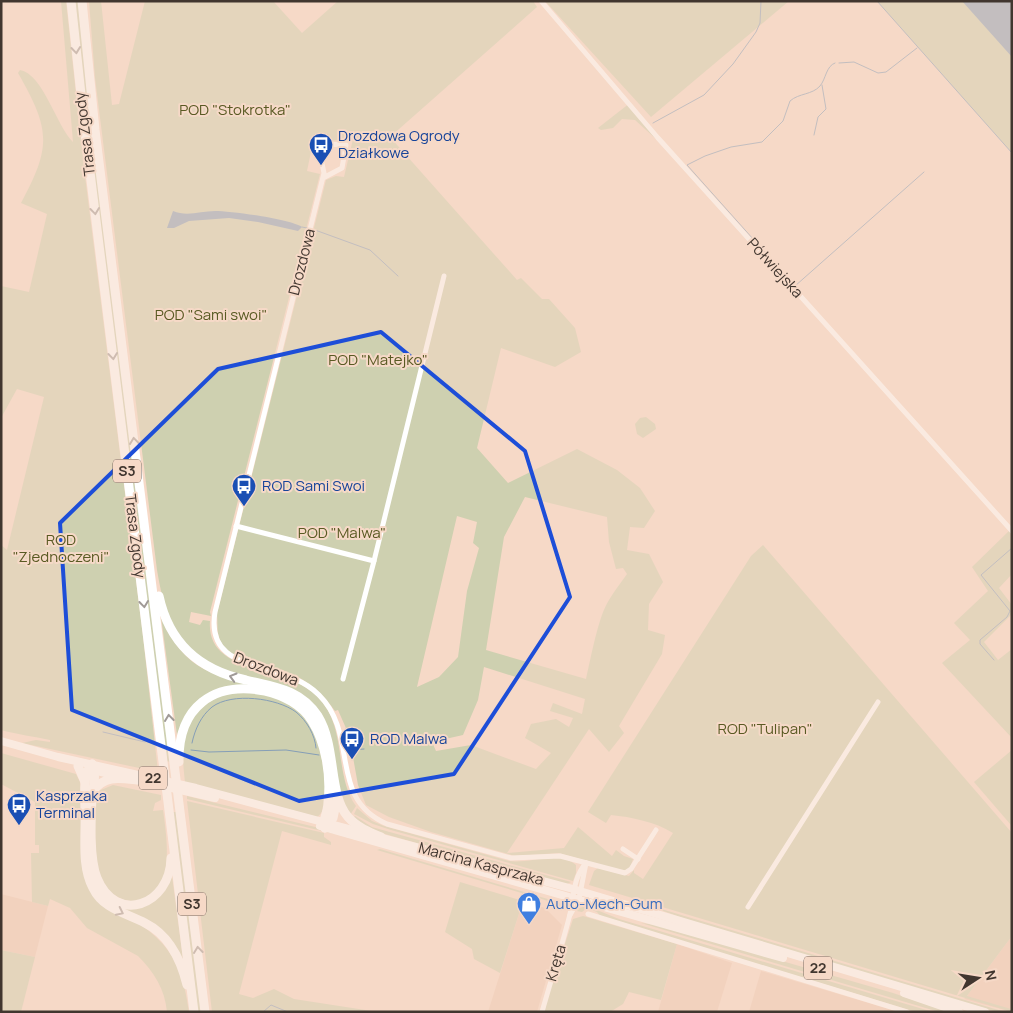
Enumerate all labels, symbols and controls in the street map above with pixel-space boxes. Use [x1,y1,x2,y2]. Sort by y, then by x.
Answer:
one-way arrow [70,46,81,54]
street label: Trasa Zgody [69,91,100,177]
park label: POD "Stokrotka" [179,99,291,120]
place label: Drozdowa Ogrody Działkowe [338,125,460,163]
bus stop icon: Drozdowa Ogrody Działkowe [308,132,334,166]
one-way arrow [89,207,100,215]
street label: Drozdowa [283,226,320,297]
street label: Półwiejska [743,233,808,302]
park label: POD "Sami swoi" [155,304,267,325]
park label: POD "Matejko" [328,349,428,370]
one-way arrow [107,353,118,361]
one-way arrow [129,437,140,445]
road number: S3 [113,460,141,482]
bus stop icon: ROD Sami Swoi [231,473,257,507]
place label: ROD Sami Swoi [262,475,365,496]
street label: Trasa Zgody [120,493,151,579]
park label: POD "Malwa" [298,522,386,543]
park label: ROD "Zjednoczeni" [13,529,109,567]
one-way arrow [138,601,149,609]
street label: Drozdowa [231,647,302,691]
one-way arrow [229,672,238,683]
one-way arrow [164,713,175,721]
park label: ROD "Tulipan" [717,718,813,739]
bus stop icon: ROD Malwa [339,726,365,760]
place label: ROD Malwa [370,728,447,749]
road number: 22 [139,766,167,790]
place label: Kasprzaka Terminal [36,785,107,823]
bus stop icon: Kasprzaka Terminal [6,792,32,826]
street label: Marcina Kasprzaka [416,837,546,890]
shop icon: Auto-Mech-Gum [516,891,542,925]
road number: S3 [178,892,206,916]
place label: Auto-Mech-Gum [546,893,662,914]
one-way arrow [114,905,123,915]
street label: Kręta [540,942,571,984]
one-way arrow [193,946,204,954]
north arrow [953,953,1003,1003]
road number: 22 [804,956,832,980]
text: N [981,968,1002,982]

